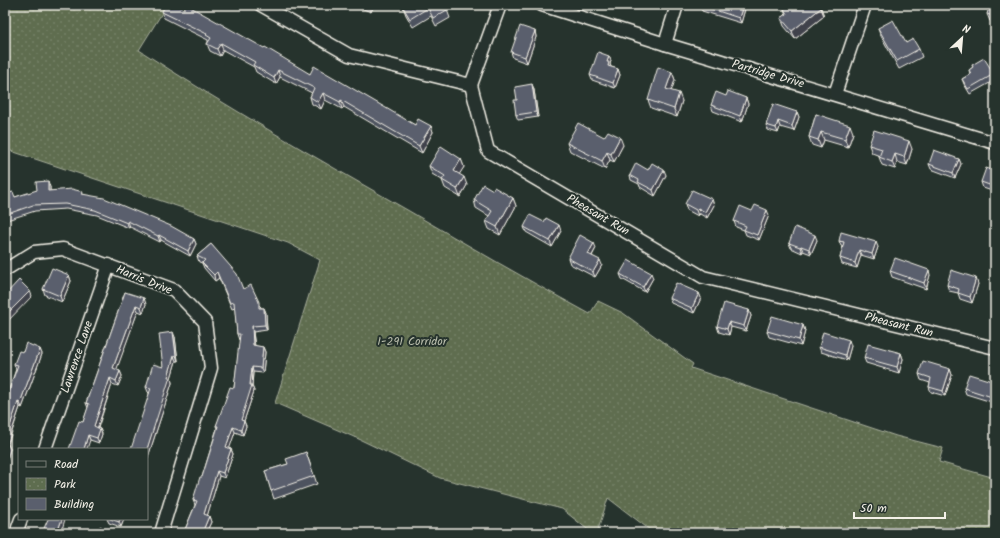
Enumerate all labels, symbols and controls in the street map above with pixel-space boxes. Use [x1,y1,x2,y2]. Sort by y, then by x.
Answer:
north arrow [942,18,982,58]
text: N [959,20,973,40]
street label: Partridge Drive [730,55,807,94]
street label: Pheasant Run [563,189,633,241]
street label: Harris Drive [113,260,176,300]
street label: Pheasant Run [863,307,935,343]
street label: Lawrence Lane [56,318,98,396]
park label: I-291 Corridor [377,332,448,351]
legend [18,448,148,520]
text: Road [54,455,79,474]
text: Park [54,475,76,494]
scale bar [854,494,945,520]
text: Building [54,495,94,514]
text: 50 m [860,499,887,518]

